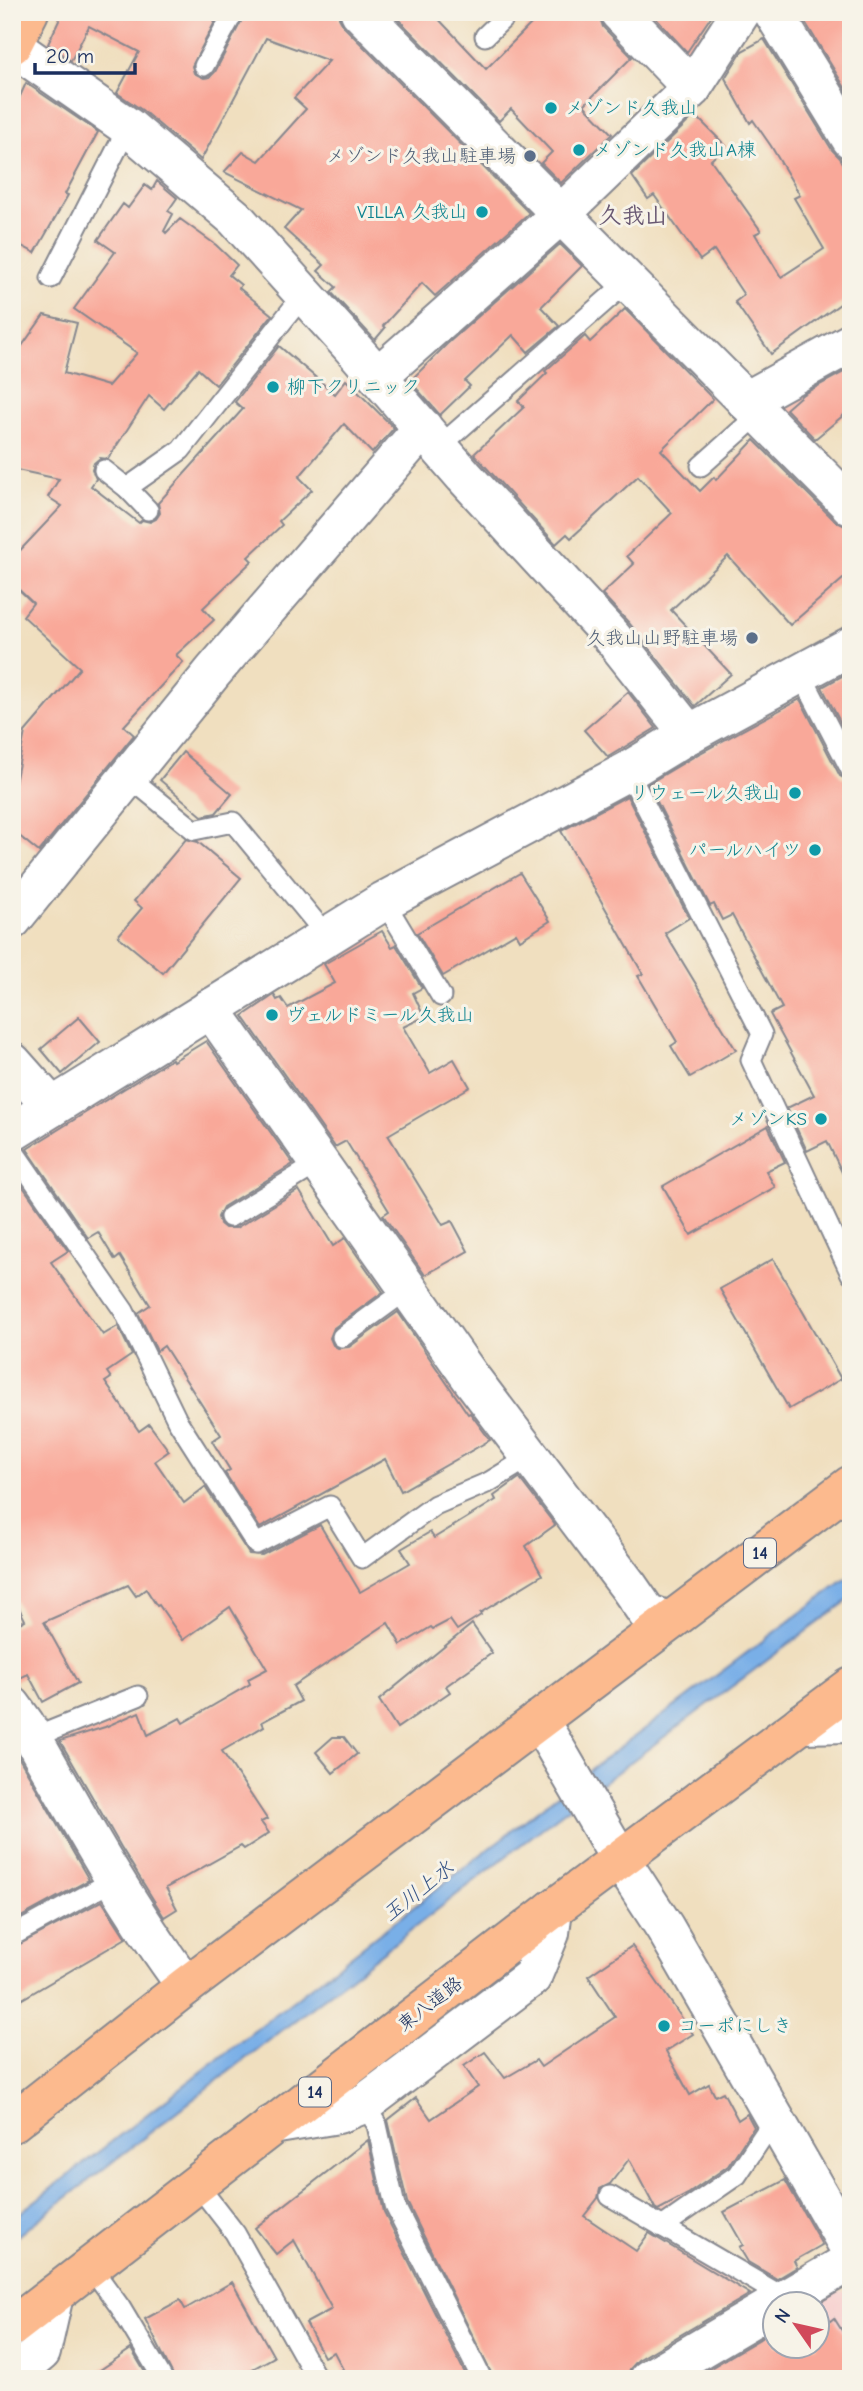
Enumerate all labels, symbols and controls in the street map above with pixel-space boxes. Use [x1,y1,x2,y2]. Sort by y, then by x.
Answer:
scale bar [35,32,135,76]
text: 20 m [46,44,94,68]
place label: メゾンド久我山 [565,97,698,119]
marker: メゾンド久我山 [543,100,559,116]
place label: メゾンド久我山A棟 [593,139,756,161]
marker: メゾンド久我山A棟 [571,142,587,158]
place label: メゾンド久我山駐車場 [326,145,516,167]
marker: メゾンド久我山駐車場 [522,148,538,164]
place label: VILLA 久我山 [357,201,468,223]
district label: 久我山 [599,202,668,229]
marker: VILLA 久我山 [474,204,490,220]
place label: 柳下クリニック [287,376,420,398]
marker: 柳下クリニック [265,379,281,395]
place label: 久我山山野駐車場 [586,627,738,649]
marker: 久我山山野駐車場 [744,630,760,646]
place label: リウェール久我山 [630,782,781,804]
marker: リウェール久我山 [787,785,803,801]
place label: パールハイツ [688,839,801,861]
marker: パールハイツ [807,842,823,858]
place label: ヴェルドミール久我山 [286,1004,474,1026]
marker: ヴェルドミール久我山 [264,1007,280,1023]
place label: メゾンKS [729,1108,807,1130]
marker: メゾンKS [813,1111,829,1127]
road number: 14 [744,1538,776,1568]
water label: 玉川上水 [378,1856,458,1926]
street label: 東八道路 [393,1972,467,2036]
place label: コーポにしき [678,2015,792,2037]
marker: コーポにしき [656,2018,672,2034]
road number: 14 [299,2078,331,2106]
north arrow [762,2290,832,2360]
text: N [770,2305,795,2327]

